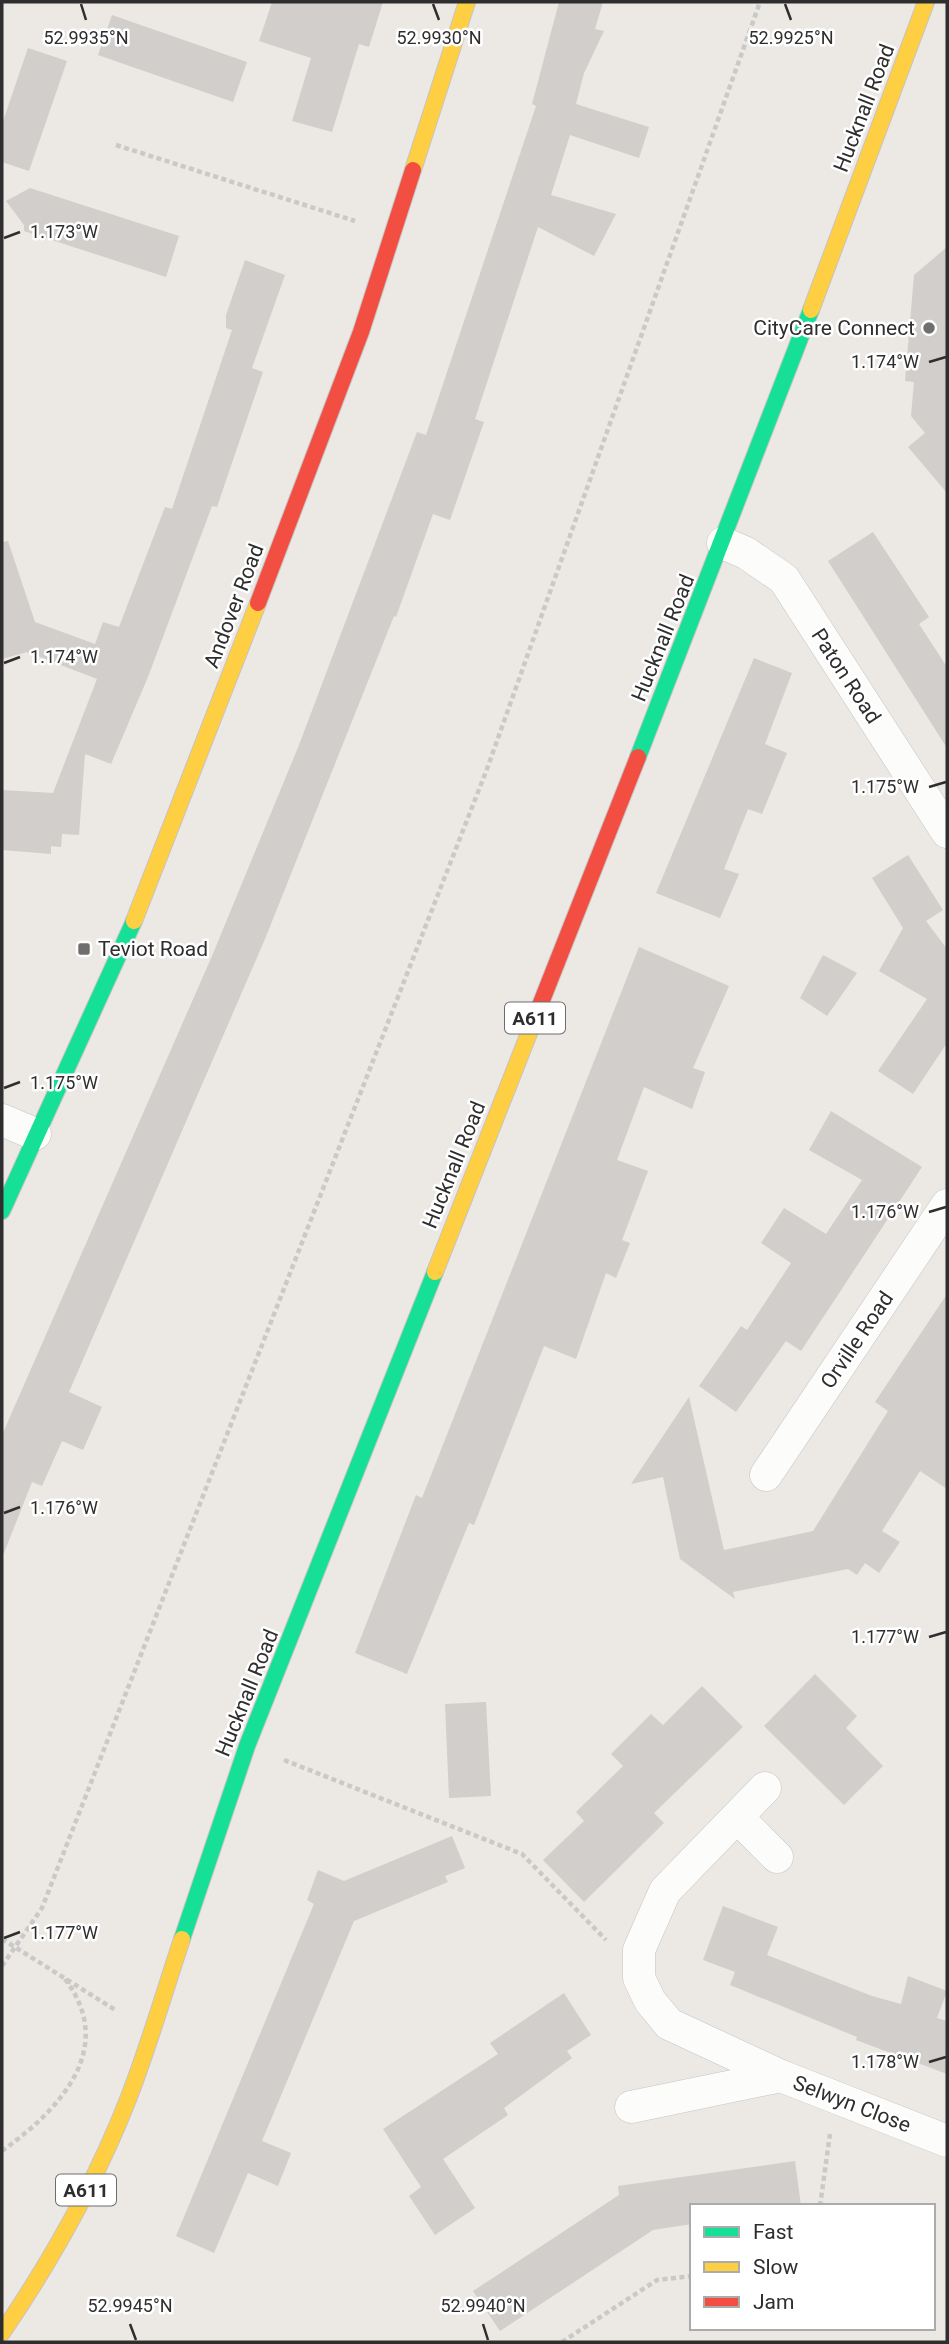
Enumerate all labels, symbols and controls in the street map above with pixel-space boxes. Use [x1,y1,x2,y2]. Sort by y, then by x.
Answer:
text: 52.9935°N [43,27,129,48]
text: 52.9930°N [396,27,482,48]
text: 52.9925°N [748,27,834,48]
street label: Hucknall Road [829,41,899,175]
text: 1.173°W [30,221,98,242]
place label: CityCare Connect [753,316,915,340]
marker: CityCare Connect [921,320,937,336]
text: 1.174°W [851,351,919,372]
street label: Andover Road [199,541,269,671]
street label: Hucknall Road [627,571,699,705]
street label: Paton Road [806,624,886,728]
text: 1.174°W [30,646,98,667]
text: 1.175°W [851,776,919,797]
place label: Teviot Road [98,937,208,961]
marker: Teviot Road [76,941,92,957]
road number: A611 [505,1002,565,1034]
text: 1.175°W [30,1072,98,1093]
street label: Hucknall Road [418,1098,490,1232]
text: 1.176°W [851,1201,919,1222]
street label: Orville Road [816,1287,898,1393]
text: 1.176°W [30,1497,98,1518]
street label: Hucknall Road [211,1626,283,1760]
text: 1.177°W [851,1626,919,1647]
text: 1.177°W [30,1922,98,1943]
text: 1.178°W [851,2051,919,2072]
street label: Selwyn Close [790,2071,914,2137]
road number: A611 [56,2174,116,2206]
legend [690,2204,935,2330]
text: Fast [753,2220,794,2244]
text: Slow [753,2255,799,2279]
text: Jam [753,2290,794,2314]
text: 52.9945°N [87,2295,173,2316]
text: 52.9940°N [440,2295,526,2316]

